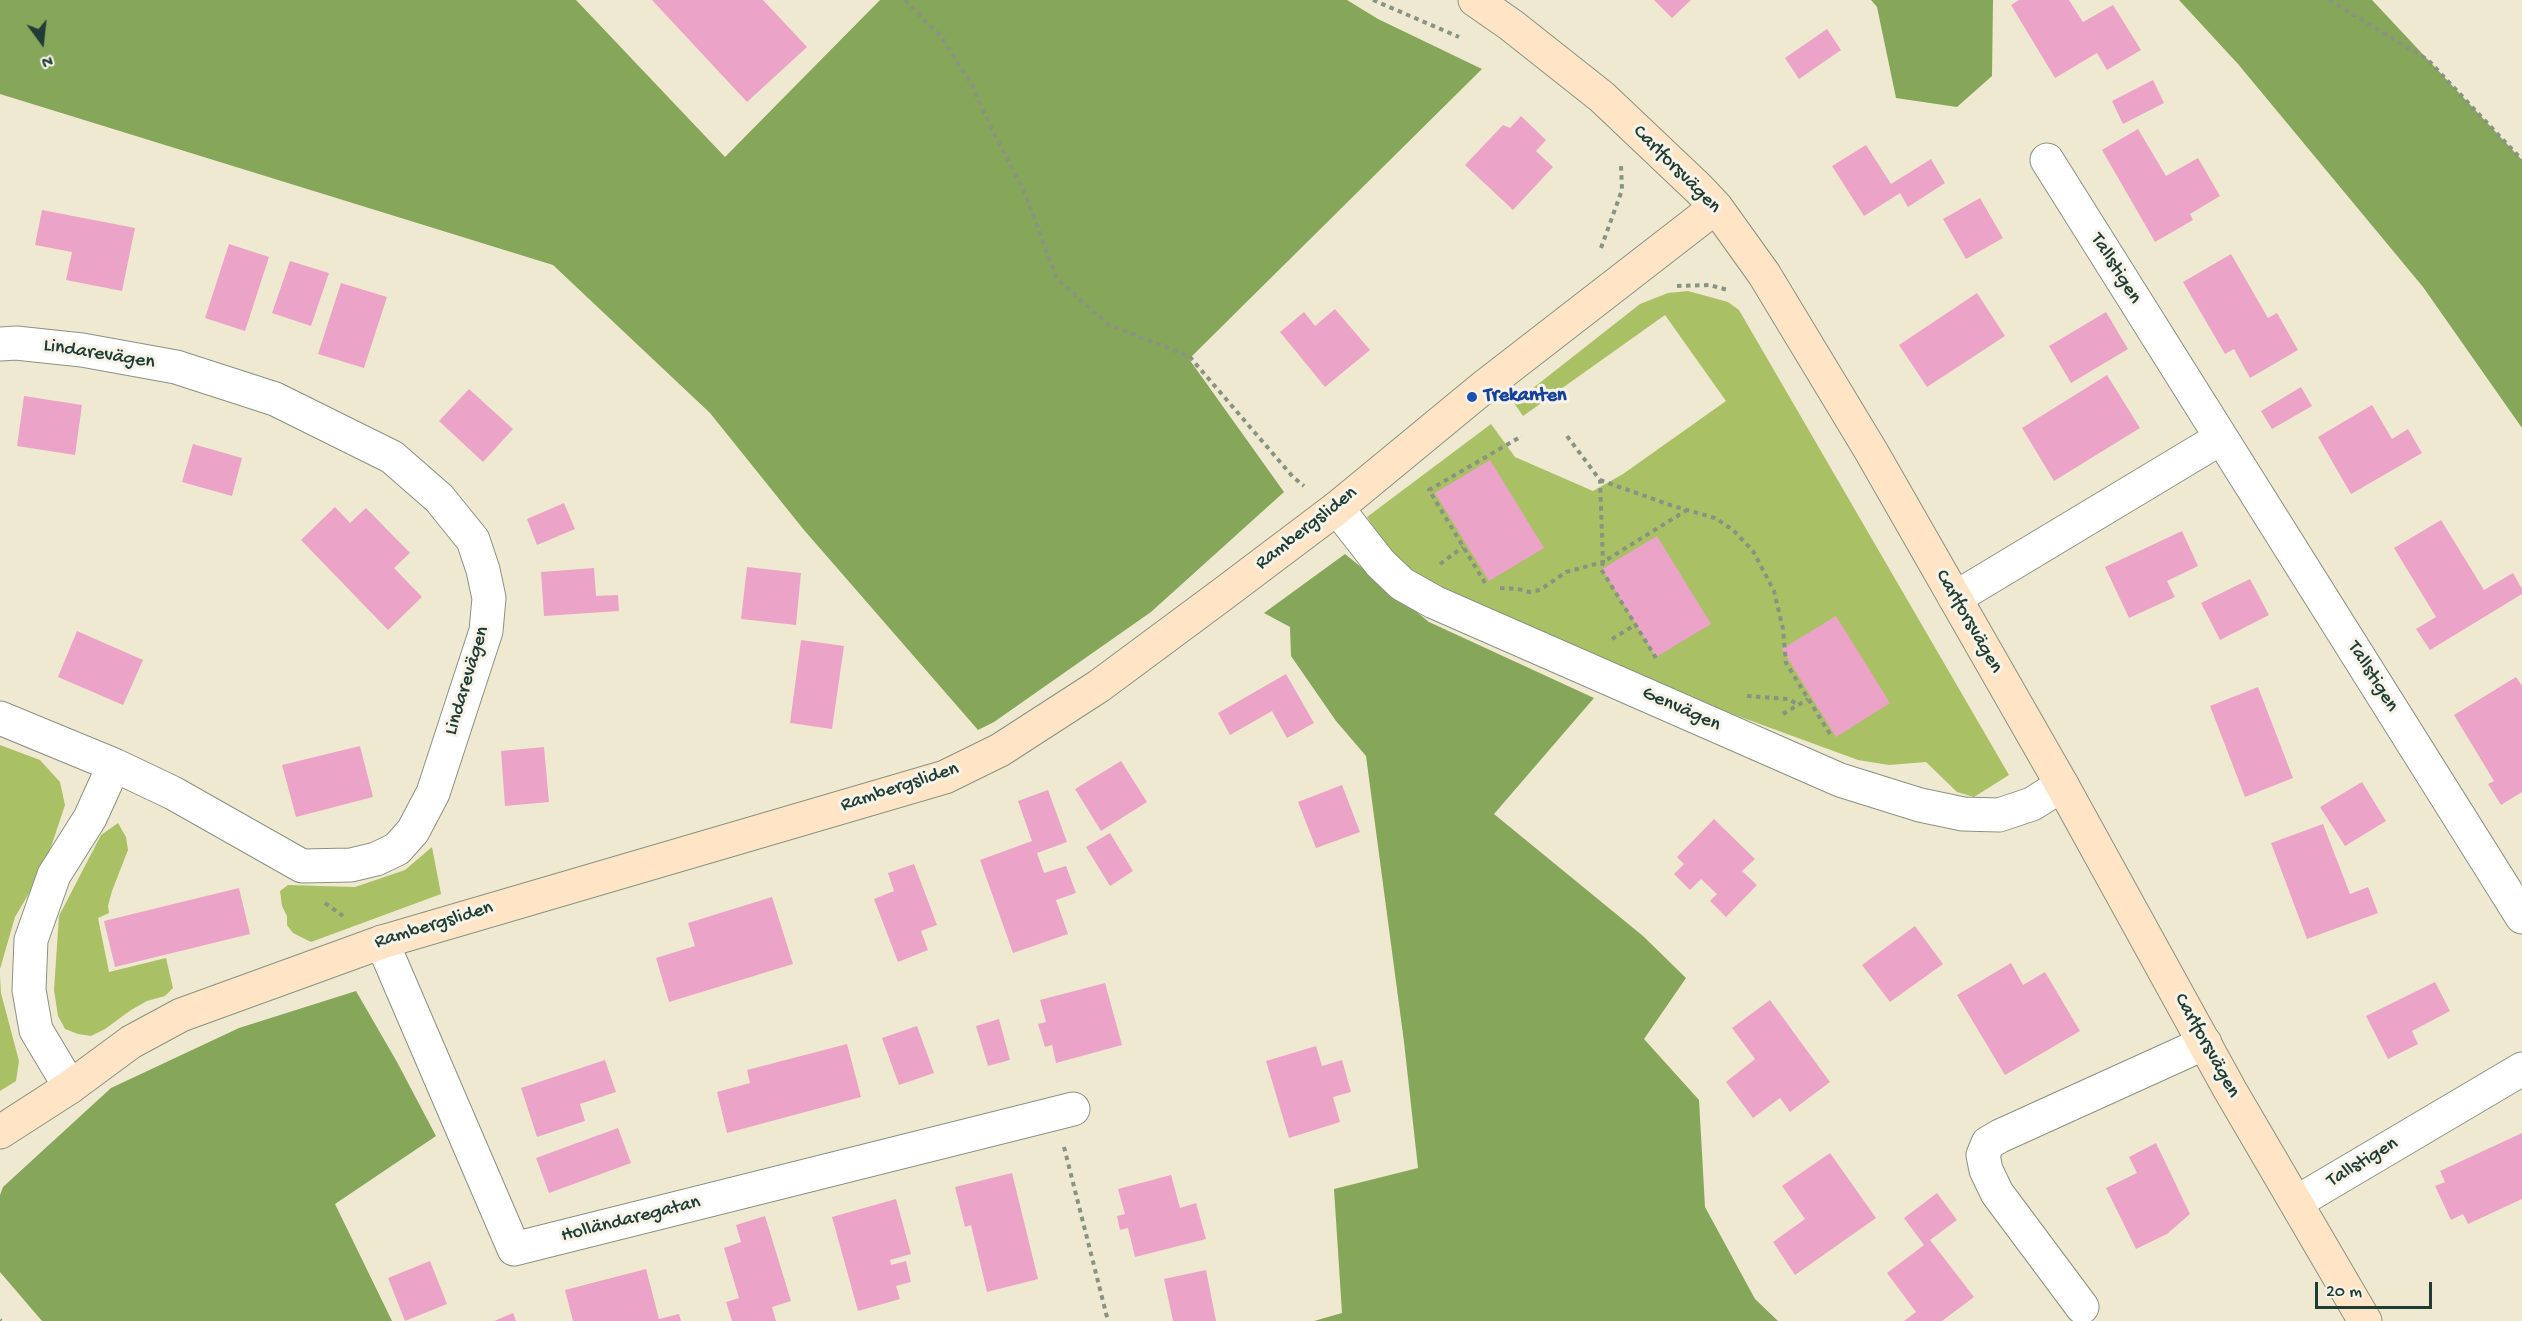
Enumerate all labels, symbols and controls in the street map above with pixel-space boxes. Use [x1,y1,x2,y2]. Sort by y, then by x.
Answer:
north arrow [12,12,72,72]
text: N [39,49,54,70]
street label: Carlforsvägen [1627,121,1725,219]
street label: Tallstigen [2084,229,2146,309]
street label: Lindarevägen [42,334,156,376]
place label: Trekanten [1484,385,1567,409]
marker: Trekanten [1465,390,1479,404]
street label: Rambergsliden [1251,482,1363,576]
street label: Carlforsvägen [1929,566,2007,678]
street label: Lindarevägen [440,624,496,738]
street label: Tallstigen [2341,637,2403,717]
street label: Genvägen [1638,682,1724,738]
street label: Rambergsliden [838,758,962,818]
street label: Rambergsliden [372,897,496,955]
street label: Carlforsvägen [2168,990,2244,1102]
street label: Tallstigen [2323,1132,2403,1194]
street label: Holländaregatan [559,1191,703,1249]
scale bar [2318,1270,2435,1308]
text: 20 m [2326,1282,2362,1303]

